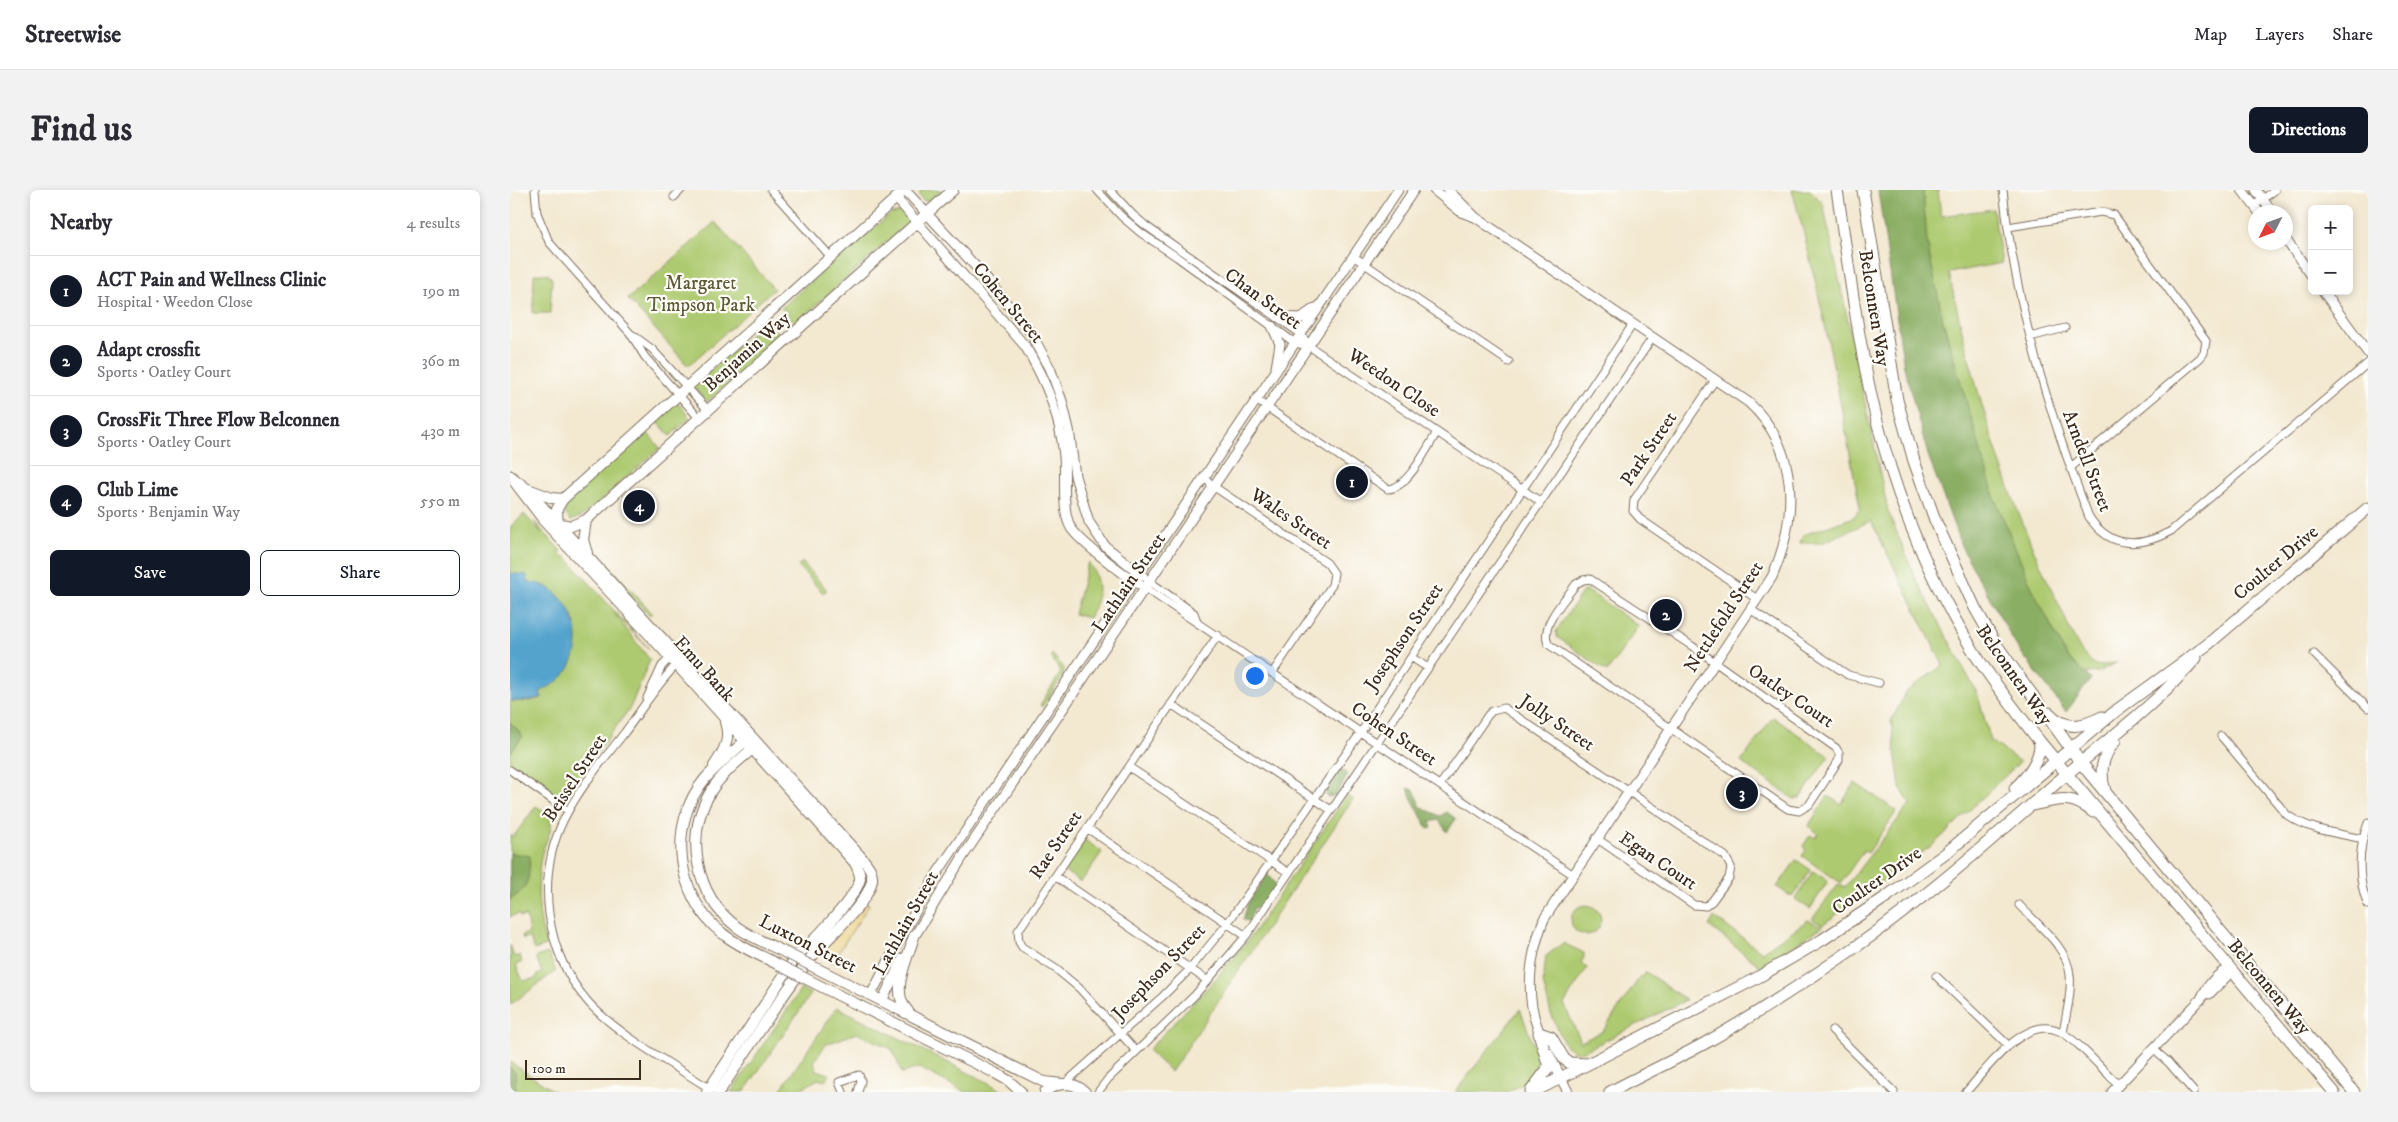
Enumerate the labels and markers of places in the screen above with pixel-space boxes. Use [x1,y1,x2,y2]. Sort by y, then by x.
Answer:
pin: 1 [1336,463,1368,501]
pin: 4 [623,487,655,525]
pin: 2 [1650,596,1682,634]
pin: 3 [1726,774,1758,812]

